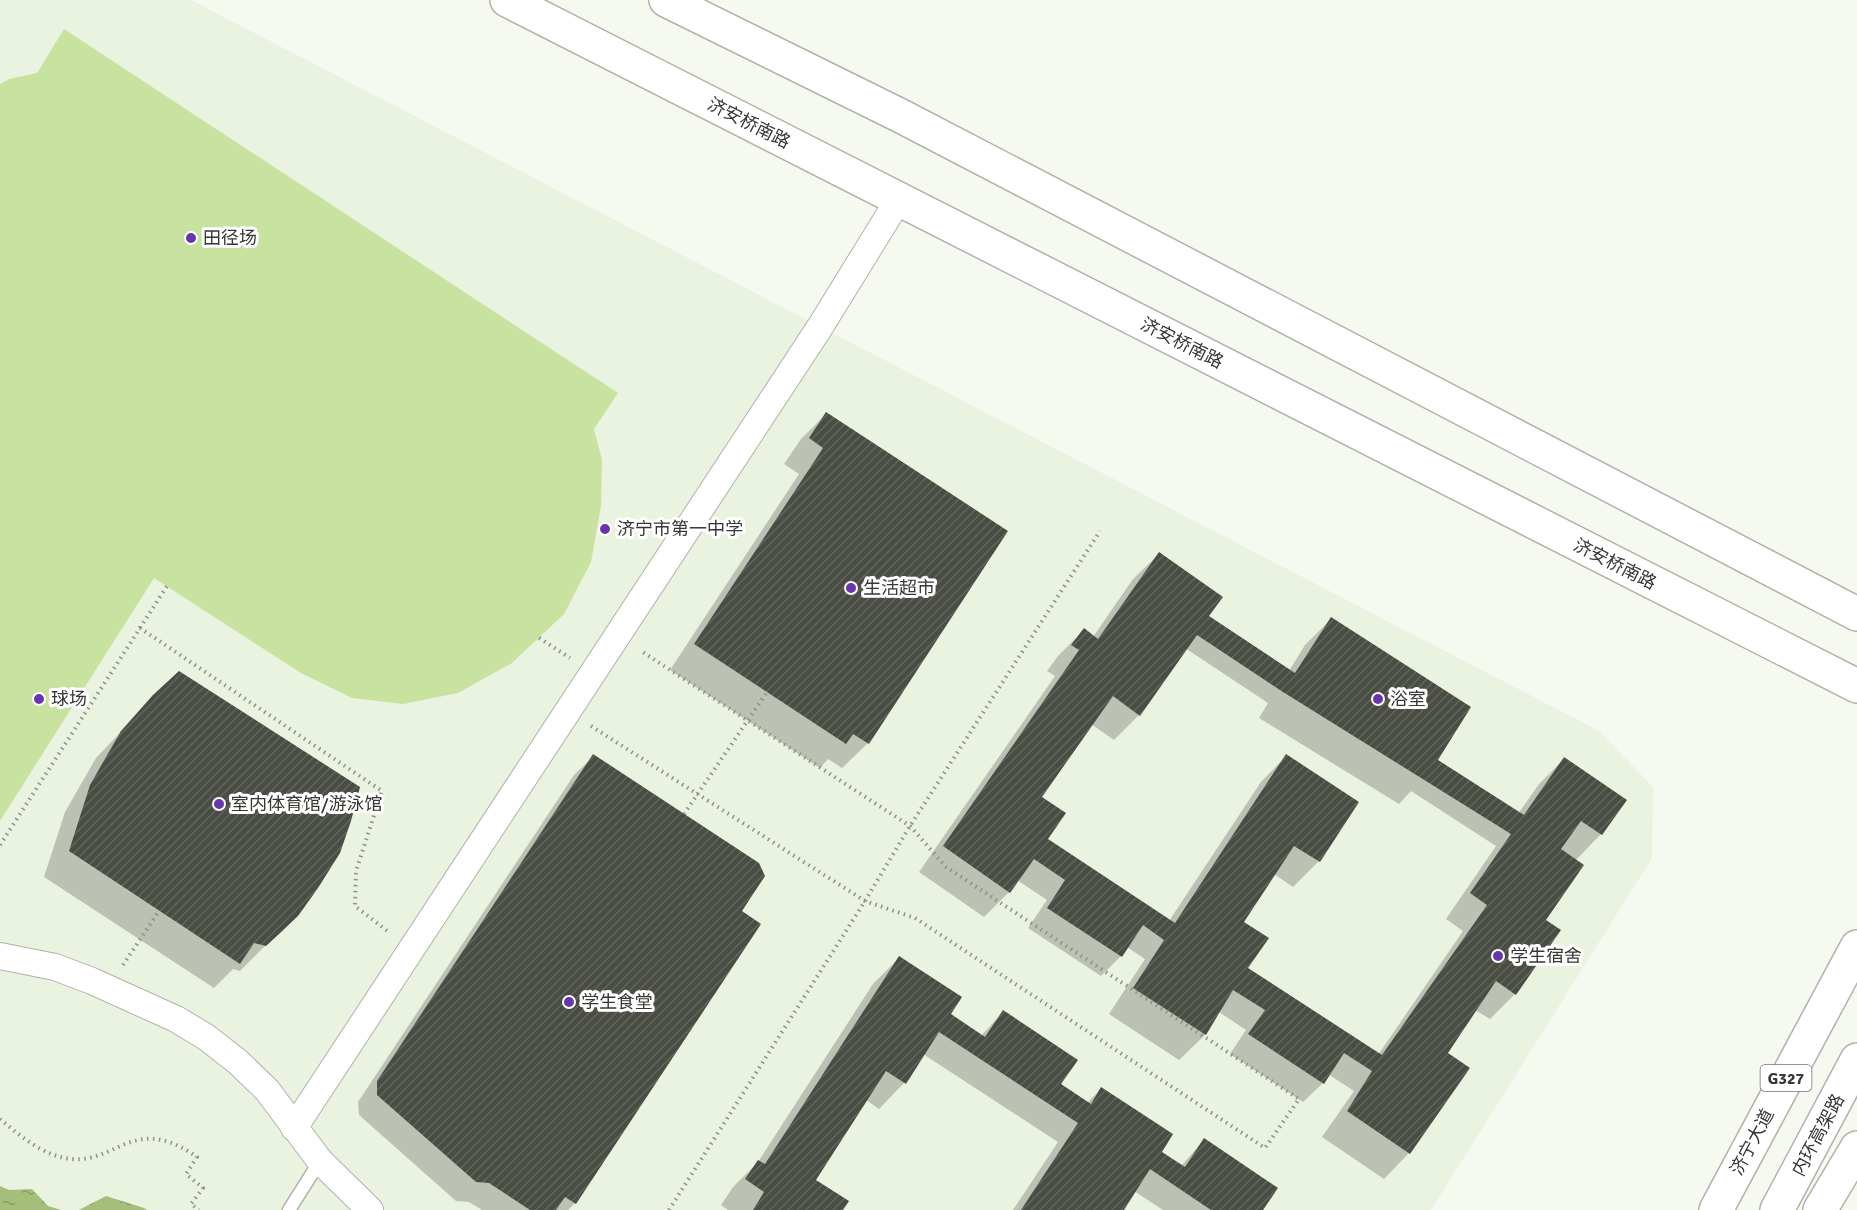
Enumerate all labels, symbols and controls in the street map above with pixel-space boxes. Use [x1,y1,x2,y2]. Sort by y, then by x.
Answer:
street label: 济安桥南路 [704,93,794,153]
place label: 田径场 [203,227,257,249]
marker: 田径场 [184,231,198,245]
street label: 济安桥南路 [1137,313,1227,373]
place label: 济宁市第一中学 [617,518,743,540]
marker: 济宁市第一中学 [598,522,612,536]
street label: 济安桥南路 [1570,534,1660,594]
place label: 生活超市 [863,577,935,599]
marker: 生活超市 [844,581,858,595]
place label: 球场 [51,688,87,710]
place label: 浴室 [1390,688,1426,710]
marker: 球场 [32,692,46,706]
marker: 浴室 [1371,692,1385,706]
place label: 室内体育馆/游泳馆 [231,793,383,815]
marker: 室内体育馆/游泳馆 [212,797,226,811]
place label: 学生宿舍 [1510,945,1582,967]
marker: 学生宿舍 [1491,949,1505,963]
place label: 学生食堂 [581,991,653,1013]
marker: 学生食堂 [562,995,576,1009]
road number: G327 [1760,1065,1812,1091]
street label: 内环高架路 [1787,1090,1849,1180]
street label: 济宁大道 [1725,1105,1779,1179]

